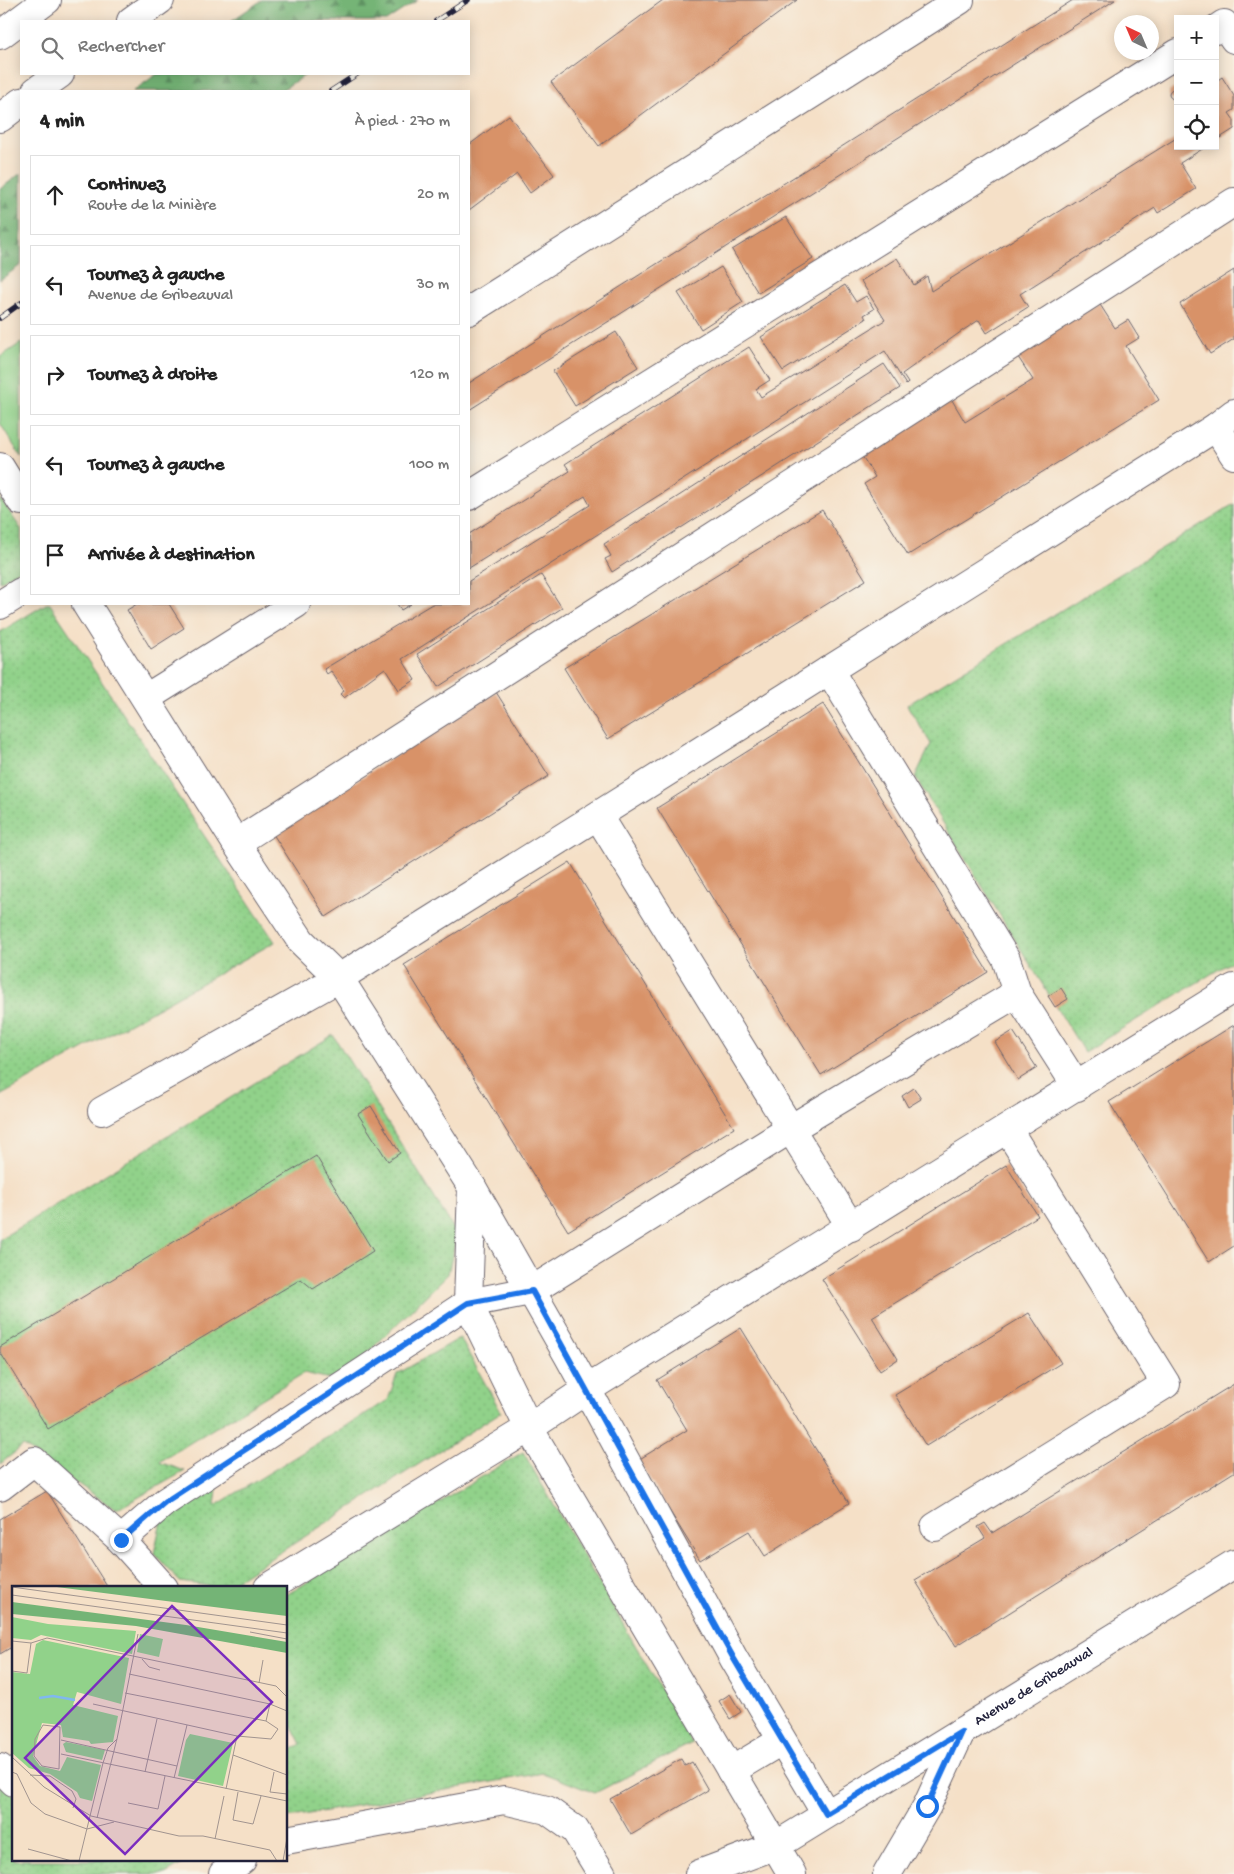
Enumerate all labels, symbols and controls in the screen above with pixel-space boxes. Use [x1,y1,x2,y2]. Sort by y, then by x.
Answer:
north arrow [1114,15,1159,60]
map controls [1174,15,1219,150]
button: + [1174,15,1219,60]
search box [20,20,470,75]
icon: search [38,34,66,62]
text: Rechercher [78,36,164,59]
button: − [1174,60,1219,105]
button: locate [1174,105,1219,150]
text: 4 min [40,110,84,135]
text: À pied · 270 m [355,113,450,132]
text: Continuez [88,174,165,197]
icon: ahead [41,181,69,209]
text: 20 m [417,186,449,205]
text: Route de la Minière [88,197,216,216]
text: Tournez à gauche [88,264,224,287]
icon: left [41,271,69,299]
text: 30 m [416,276,449,295]
text: Avenue de Gribeauval [88,287,233,306]
icon: right [41,361,69,389]
text: Tournez à droite [88,364,217,387]
text: 120 m [410,366,449,385]
icon: left [41,451,69,479]
text: Tournez à gauche [88,454,224,477]
text: 100 m [409,456,449,475]
icon: arrive [41,541,69,569]
text: Arrivée à destination [88,544,254,567]
route end [110,1529,133,1552]
inset map [12,1586,288,1862]
street label: Avenue de Gribeauval [971,1644,1097,1730]
route start [916,1795,939,1818]

